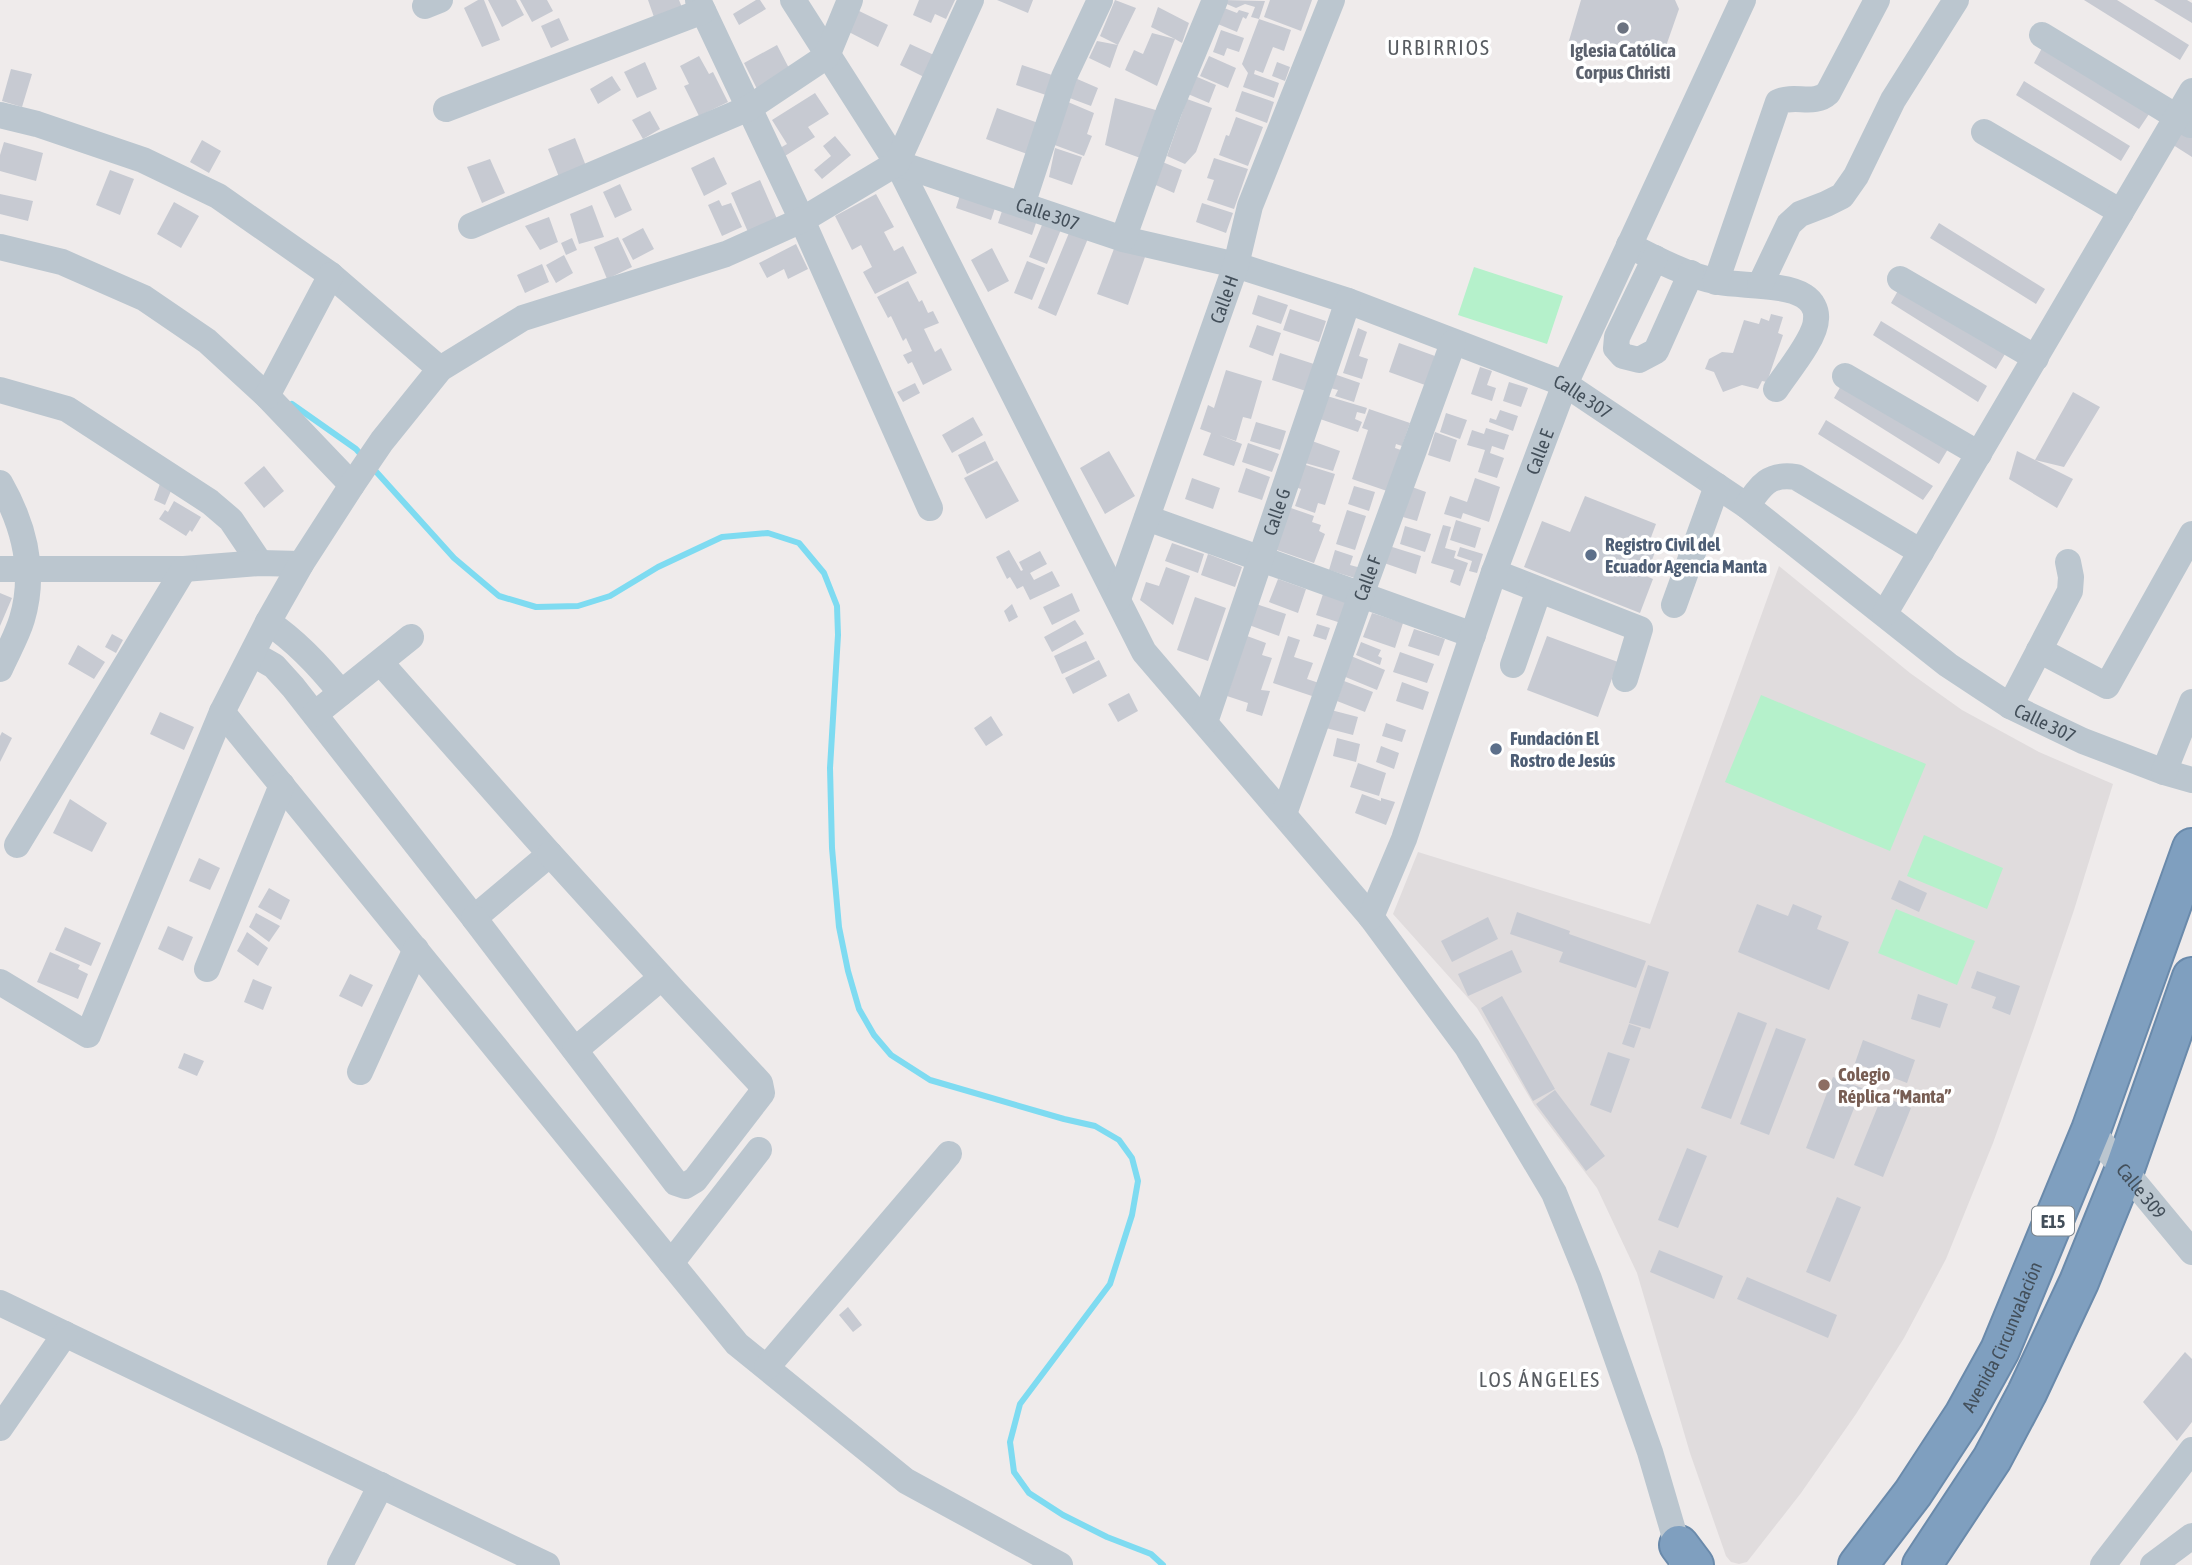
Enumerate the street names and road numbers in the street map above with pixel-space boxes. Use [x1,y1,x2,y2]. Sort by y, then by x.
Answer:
street label: Calle 307 [1013,193,1082,235]
street label: Calle H [1205,272,1243,326]
street label: Calle 307 [1551,370,1616,423]
street label: Calle E [1521,426,1558,477]
street label: Calle G [1258,485,1295,538]
street label: Calle F [1349,552,1385,604]
street label: Calle 307 [2011,699,2079,747]
street label: Calle 309 [2112,1159,2171,1223]
road number: E15 [2032,1206,2074,1236]
street label: Avenida Circunvalación [1957,1258,2046,1416]

